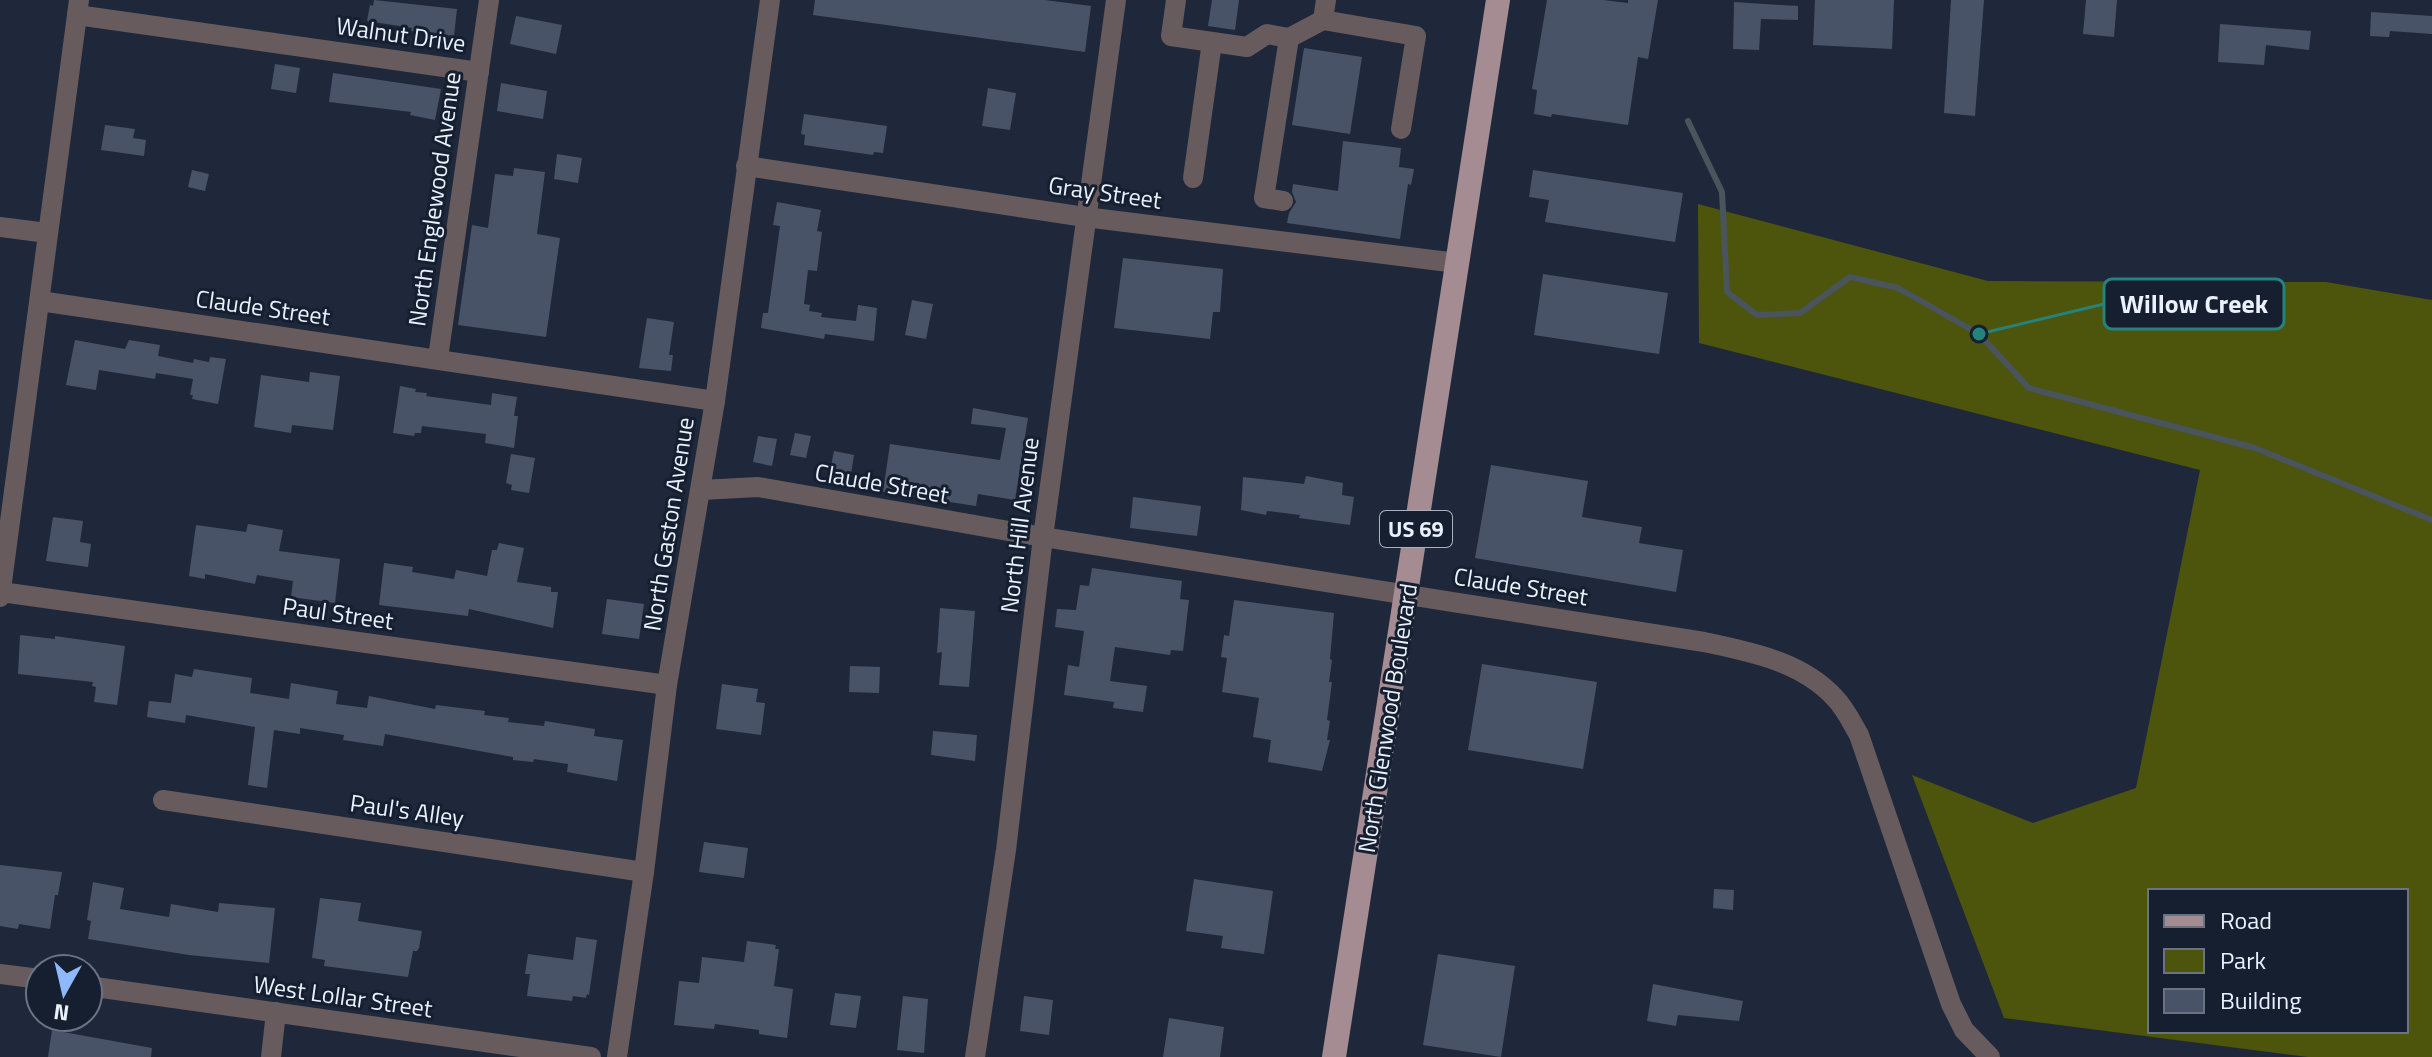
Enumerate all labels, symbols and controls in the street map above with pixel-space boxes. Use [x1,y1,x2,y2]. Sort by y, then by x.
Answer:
street label: Walnut Drive [334,7,468,61]
street label: North Englewood Avenue [398,70,470,328]
street label: Gray Street [1046,166,1164,218]
callout: Willow Creek [2104,279,2284,329]
street label: Claude Street [193,280,333,334]
text: Willow Creek [2120,284,2269,323]
street label: North Gaston Avenue [633,415,703,633]
street label: North Hill Avenue [990,435,1048,615]
street label: Claude Street [812,454,952,513]
road number: US 69 [1380,511,1452,547]
street label: Claude Street [1451,558,1591,614]
street label: North Glenwood Boulevard [1348,581,1426,855]
street label: Paul Street [280,587,396,639]
street label: Paul's Alley [348,784,467,836]
legend [2148,889,2408,1033]
text: Road [2220,902,2272,938]
text: Park [2220,942,2266,978]
north arrow [24,953,104,1033]
street label: West Lollar Street [251,966,435,1026]
text: Building [2220,982,2302,1018]
text: N [51,995,71,1031]

